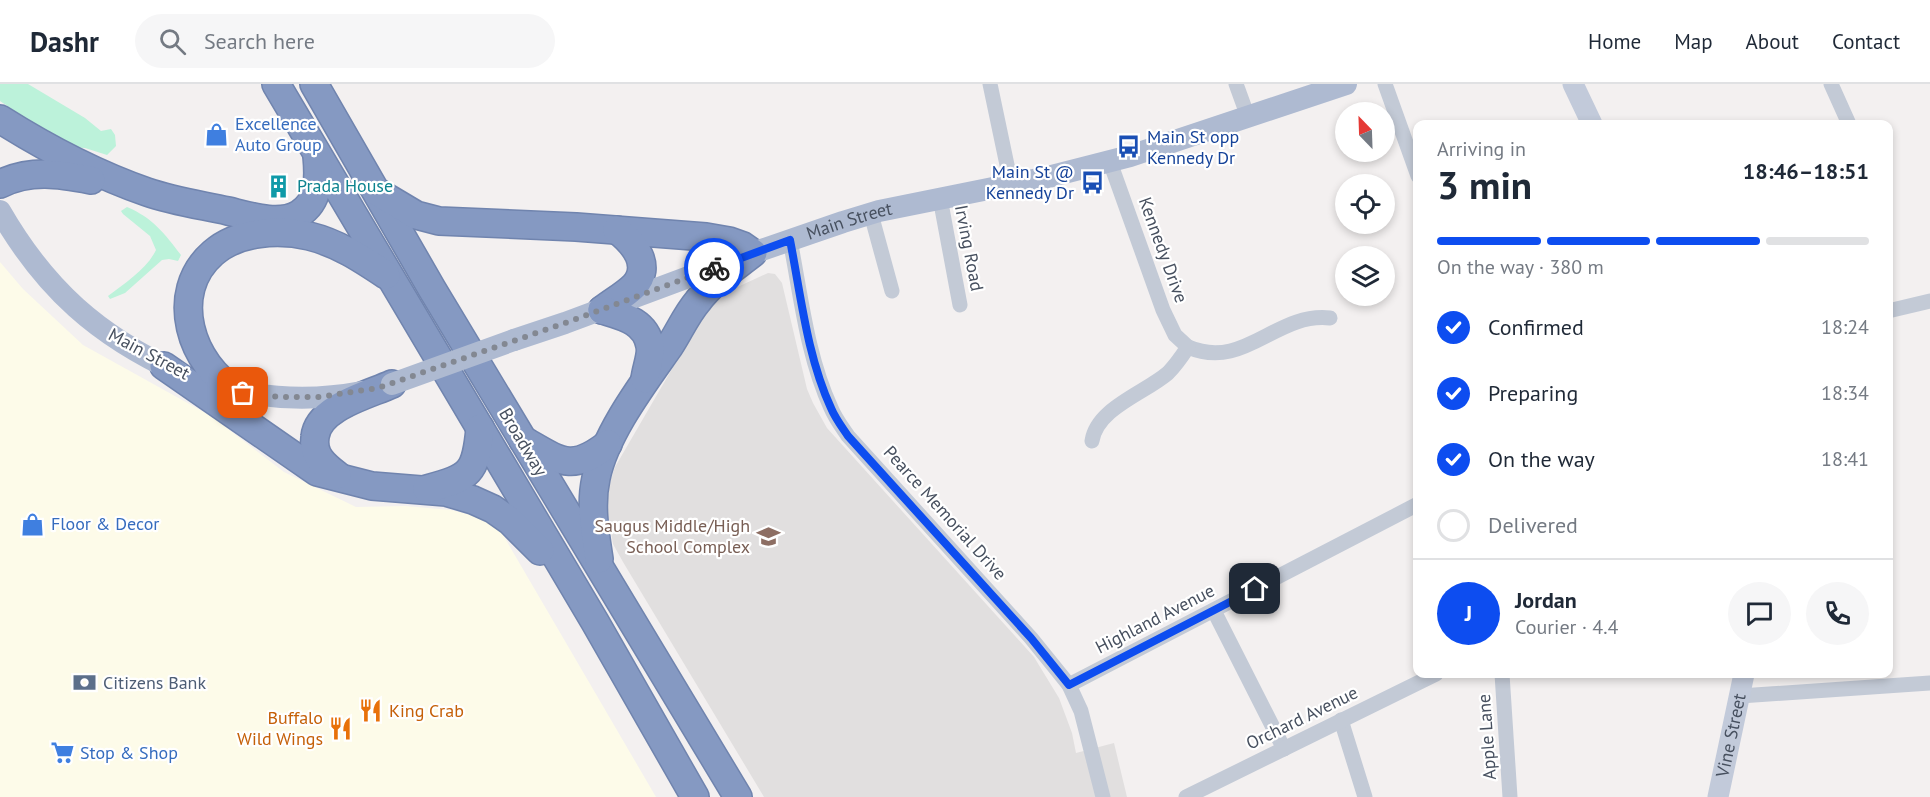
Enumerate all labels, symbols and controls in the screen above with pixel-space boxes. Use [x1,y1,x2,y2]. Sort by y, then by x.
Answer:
search box [135,14,555,68]
text: Dashr [30,23,99,60]
icon: search [156,25,189,58]
text: Search here [204,27,315,55]
text: Home [1588,28,1641,55]
text: Map [1674,28,1713,55]
text: About [1746,28,1799,55]
text: Contact [1832,28,1900,55]
north arrow [1335,102,1395,162]
map controls [1335,102,1395,306]
place label: Excellence Auto Group [235,112,322,156]
shop icon: Excellence Auto Group [204,121,230,147]
place label: Main St opp Kennedy Dr [1147,125,1239,169]
bus stop icon: Main St opp Kennedy Dr [1116,134,1142,160]
text: Arriving in [1437,136,1526,162]
text: 18:46–18:51 [1743,157,1869,185]
text: 3 min [1437,159,1532,210]
place label: Main St @ Kennedy Dr [986,160,1074,204]
bus stop icon: Main St @ Kennedy Dr [1079,169,1105,195]
building icon: Prada House [266,173,292,199]
place label: Prada House [297,174,393,197]
button: locate [1335,174,1395,234]
street label: Kennedy Drive [1134,194,1193,306]
street label: Main Street [803,197,894,245]
street label: Irving Road [950,203,989,293]
courier [684,238,744,298]
button: layers [1335,246,1395,306]
icon: bike [698,252,731,285]
text: On the way · 380 m [1437,254,1604,280]
icon: check [1437,311,1470,344]
text: Confirmed [1488,313,1584,341]
text: 18:24 [1821,314,1869,340]
street label: Main Street [105,323,194,385]
pin [217,367,268,418]
icon: bag [226,376,259,409]
icon: check [1437,377,1470,410]
text: Preparing [1488,379,1578,407]
text: 18:34 [1821,380,1869,406]
street label: Broadway [494,403,553,481]
street label: Pearce Memorial Drive [879,441,1012,585]
icon: check [1437,443,1470,476]
text: On the way [1488,445,1595,473]
text: 18:41 [1821,446,1869,472]
shop icon: Floor & Decor [20,511,46,537]
text: Delivered [1488,511,1578,539]
place label: Floor & Decor [51,512,159,535]
place label: Saugus Middle/High School Complex [594,514,750,558]
school or university icon: Saugus Middle/High School Complex [755,523,781,549]
pin [1229,563,1280,614]
icon: home [1238,572,1271,605]
street label: Highland Avenue [1091,579,1218,658]
button: chat [1728,582,1791,645]
button: phone [1806,582,1869,645]
text: Jordan [1515,586,1577,614]
text: J [1465,599,1472,627]
text: Courier · 4.4 [1515,614,1618,640]
bank icon: Citizens Bank [72,670,98,696]
place label: Citizens Bank [103,671,206,694]
street label: Orchard Avenue [1242,681,1361,755]
street label: Vine Street [1710,691,1751,780]
street label: Apple Lane [1472,693,1501,781]
restaurant icon: King Crab [358,698,384,724]
place label: King Crab [389,699,464,722]
place label: Buffalo Wild Wings [237,706,323,750]
restaurant icon: Buffalo Wild Wings [328,715,354,741]
supermarket icon: Stop & Shop [49,740,75,766]
place label: Stop & Shop [80,741,178,764]

